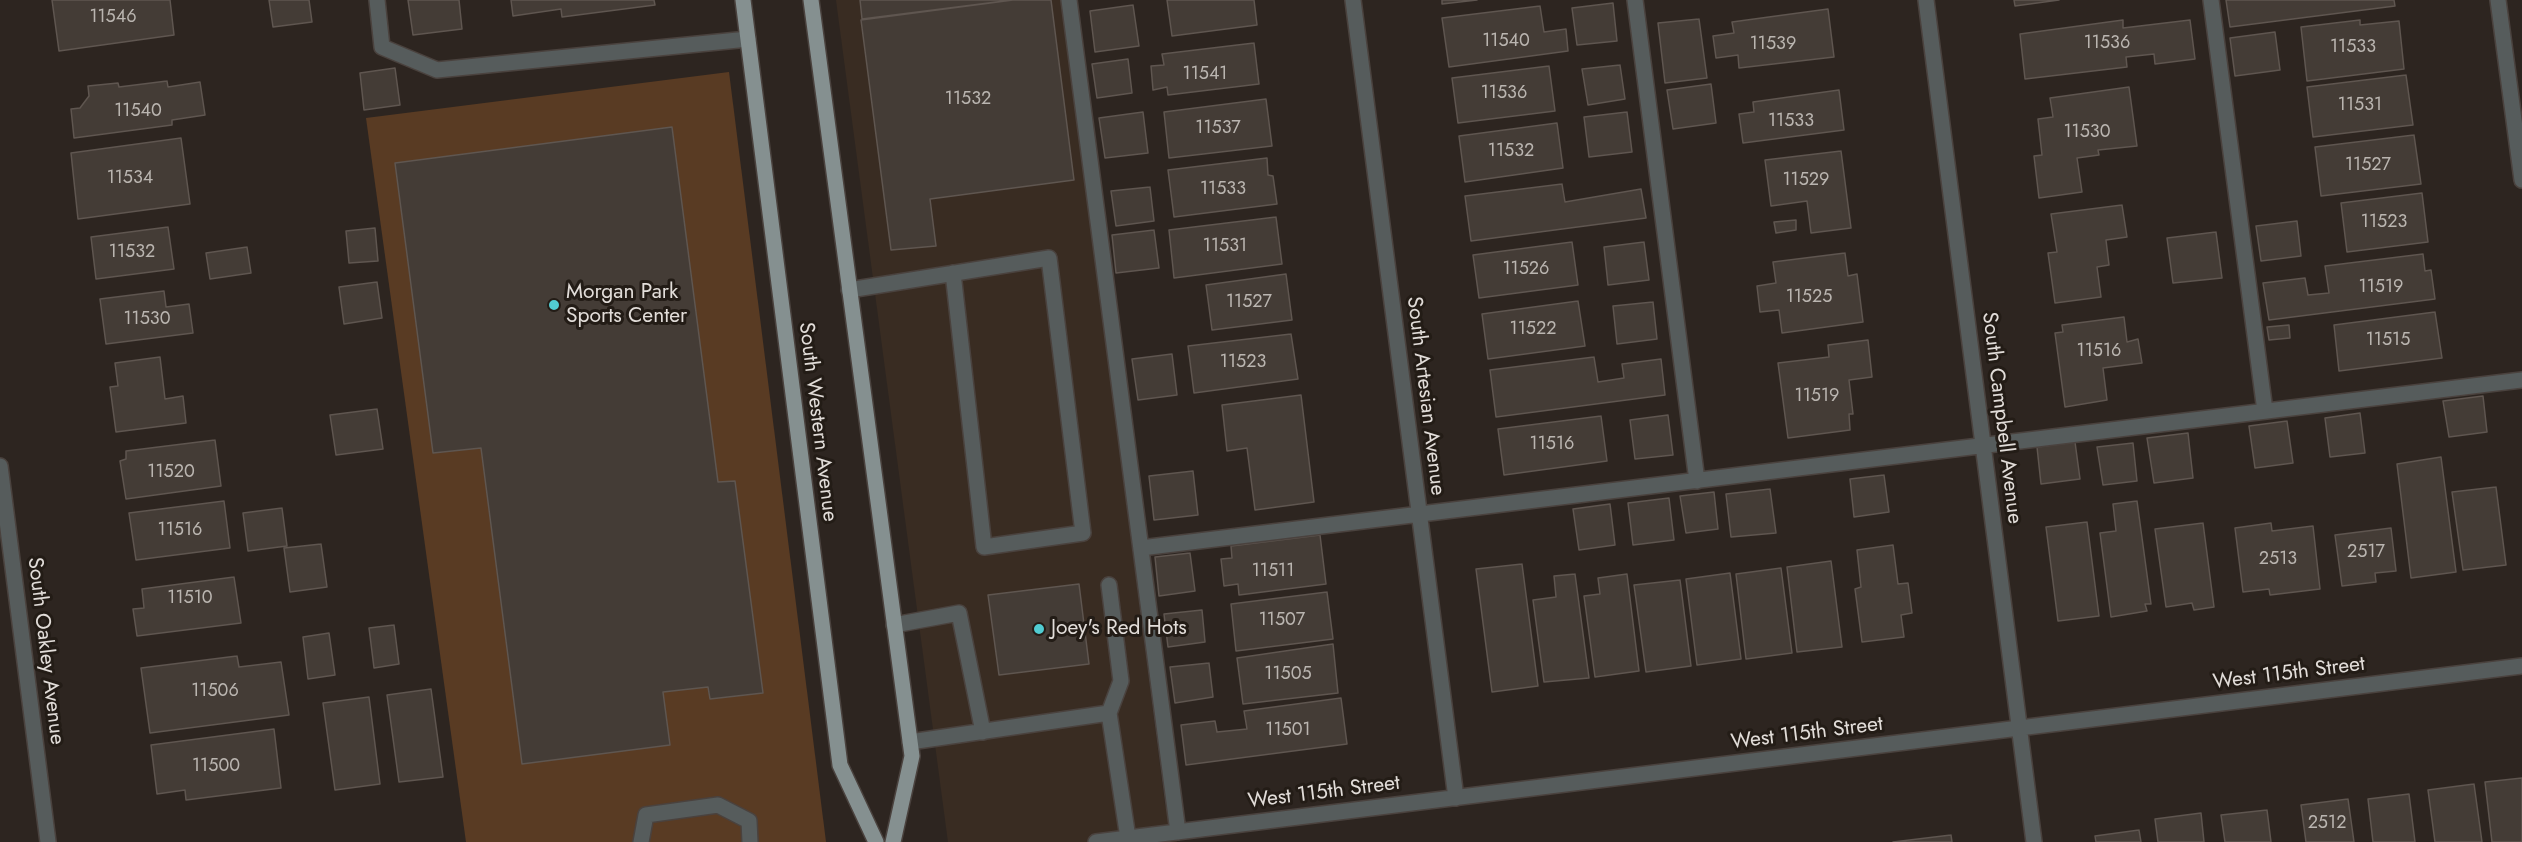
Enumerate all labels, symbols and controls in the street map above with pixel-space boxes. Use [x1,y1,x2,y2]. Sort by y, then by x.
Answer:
house number: 11546 [89,7,137,29]
house number: 11540 [1482,31,1530,53]
house number: 11536 [2084,33,2130,55]
house number: 11539 [1750,34,1796,56]
house number: 11533 [2330,37,2376,59]
house number: 11541 [1183,64,1227,86]
house number: 11536 [1481,83,1527,105]
house number: 11532 [945,89,991,111]
house number: 11531 [2338,95,2382,117]
house number: 11540 [114,101,162,123]
house number: 11533 [1768,111,1814,133]
house number: 11537 [1195,118,1241,140]
house number: 11530 [2064,122,2110,144]
house number: 11532 [1488,141,1534,163]
house number: 11527 [2345,155,2391,177]
house number: 11534 [107,168,153,190]
house number: 11529 [1783,170,1829,192]
house number: 11533 [1200,179,1246,201]
house number: 11523 [2361,212,2407,234]
house number: 11531 [1203,236,1247,258]
house number: 11532 [109,242,155,264]
house number: 11526 [1503,259,1549,281]
house number: 11519 [2359,277,2403,299]
place label: Morgan Park Sports Center [566,280,687,330]
house number: 11525 [1786,287,1832,309]
house number: 11527 [1226,292,1272,314]
street label: South Artesian Avenue [1400,295,1450,497]
marker: Morgan Park Sports Center [547,298,561,312]
house number: 11530 [124,309,170,331]
street label: South Campbell Avenue [1975,311,2027,525]
house number: 11522 [1510,319,1556,341]
street label: South Western Avenue [792,321,842,523]
house number: 11515 [2366,330,2410,352]
house number: 11516 [2077,341,2121,363]
house number: 11523 [1220,352,1266,374]
house number: 11519 [1795,386,1839,408]
house number: 11516 [1530,434,1574,456]
house number: 11520 [147,462,195,484]
house number: 11516 [158,520,202,542]
house number: 2517 [2347,542,2385,564]
house number: 2513 [2259,549,2297,571]
street label: South Oakley Avenue [21,556,69,746]
house number: 11511 [1252,561,1294,583]
house number: 11510 [167,588,213,610]
house number: 11507 [1259,610,1305,632]
place label: Joey's Red Hots [1051,616,1187,642]
marker: Joey's Red Hots [1032,622,1046,636]
street label: West 115th Street [2212,652,2366,696]
house number: 11505 [1264,664,1312,686]
house number: 11506 [191,681,239,703]
street label: West 115th Street [1730,712,1884,756]
house number: 11501 [1265,720,1311,742]
house number: 11500 [192,756,240,778]
street label: West 115th Street [1247,771,1401,815]
house number: 2512 [2308,813,2346,835]

